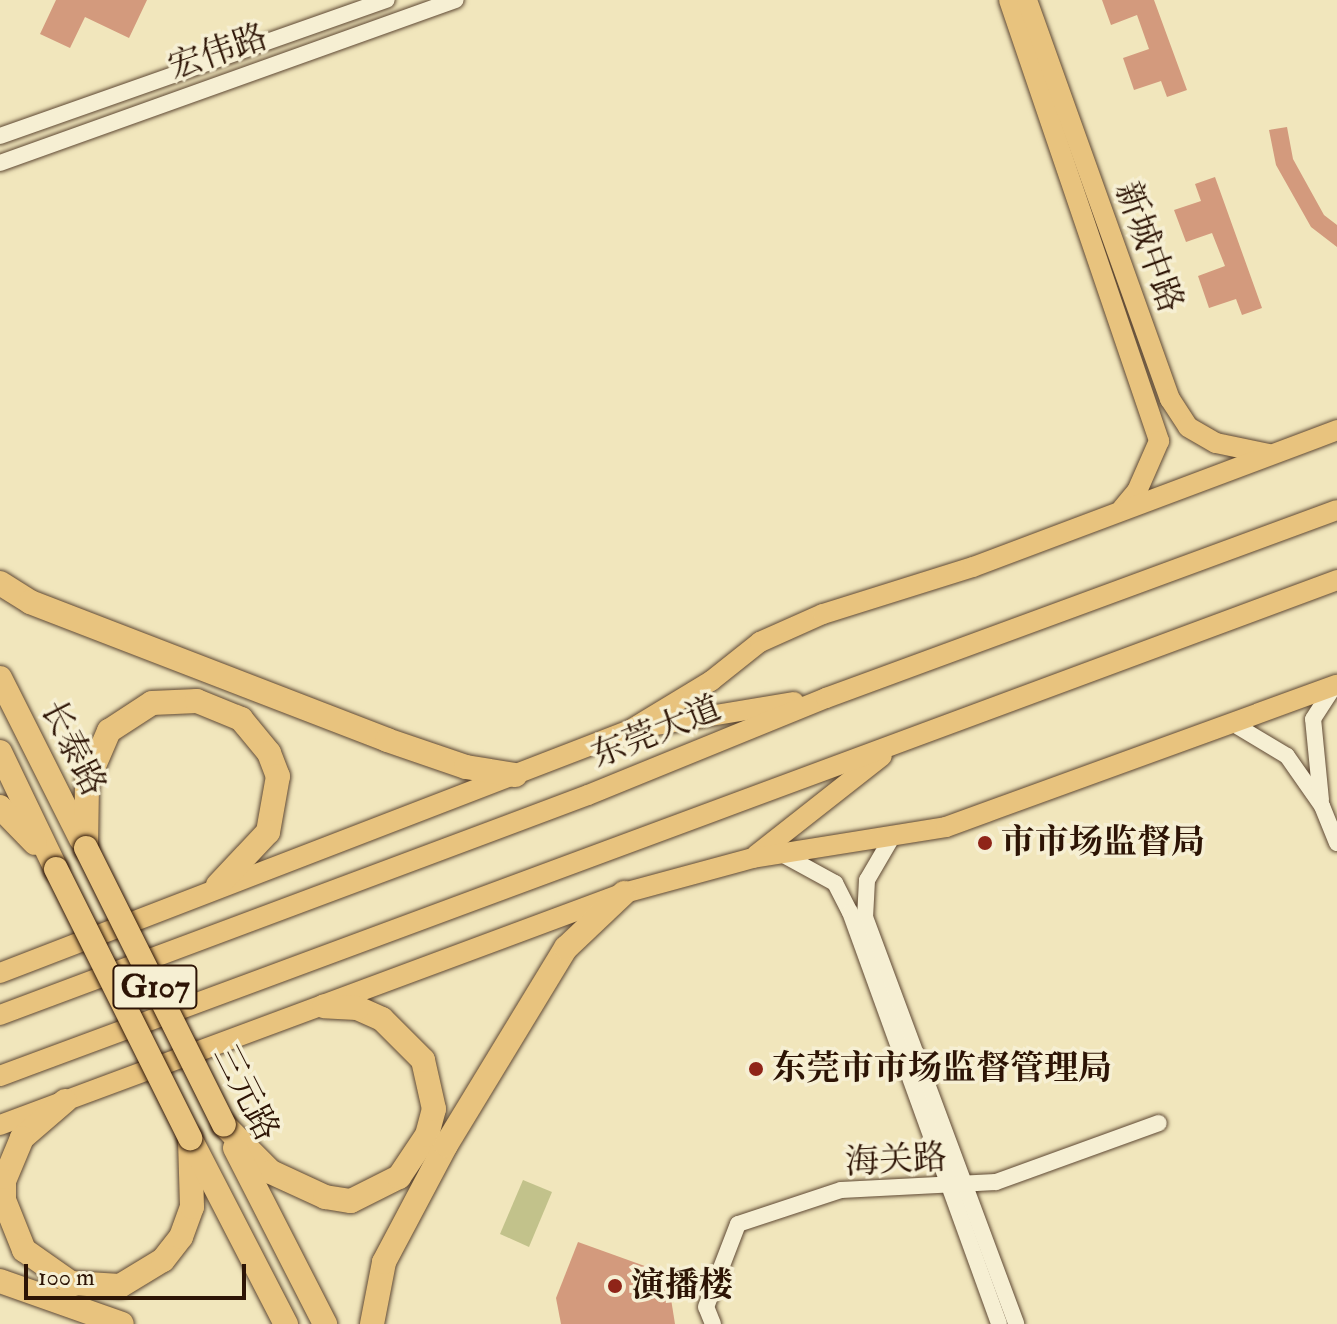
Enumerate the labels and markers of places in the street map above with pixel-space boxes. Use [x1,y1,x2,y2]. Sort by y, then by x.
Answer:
place label: 市市场监督局 [1001,823,1205,863]
marker: 市市场监督局 [976,834,994,852]
place label: 东莞市市场监督管理局 [772,1049,1112,1089]
marker: 东莞市市场监督管理局 [747,1060,765,1078]
place label: 演播楼 [631,1266,733,1306]
marker: 演播楼 [606,1277,624,1295]

